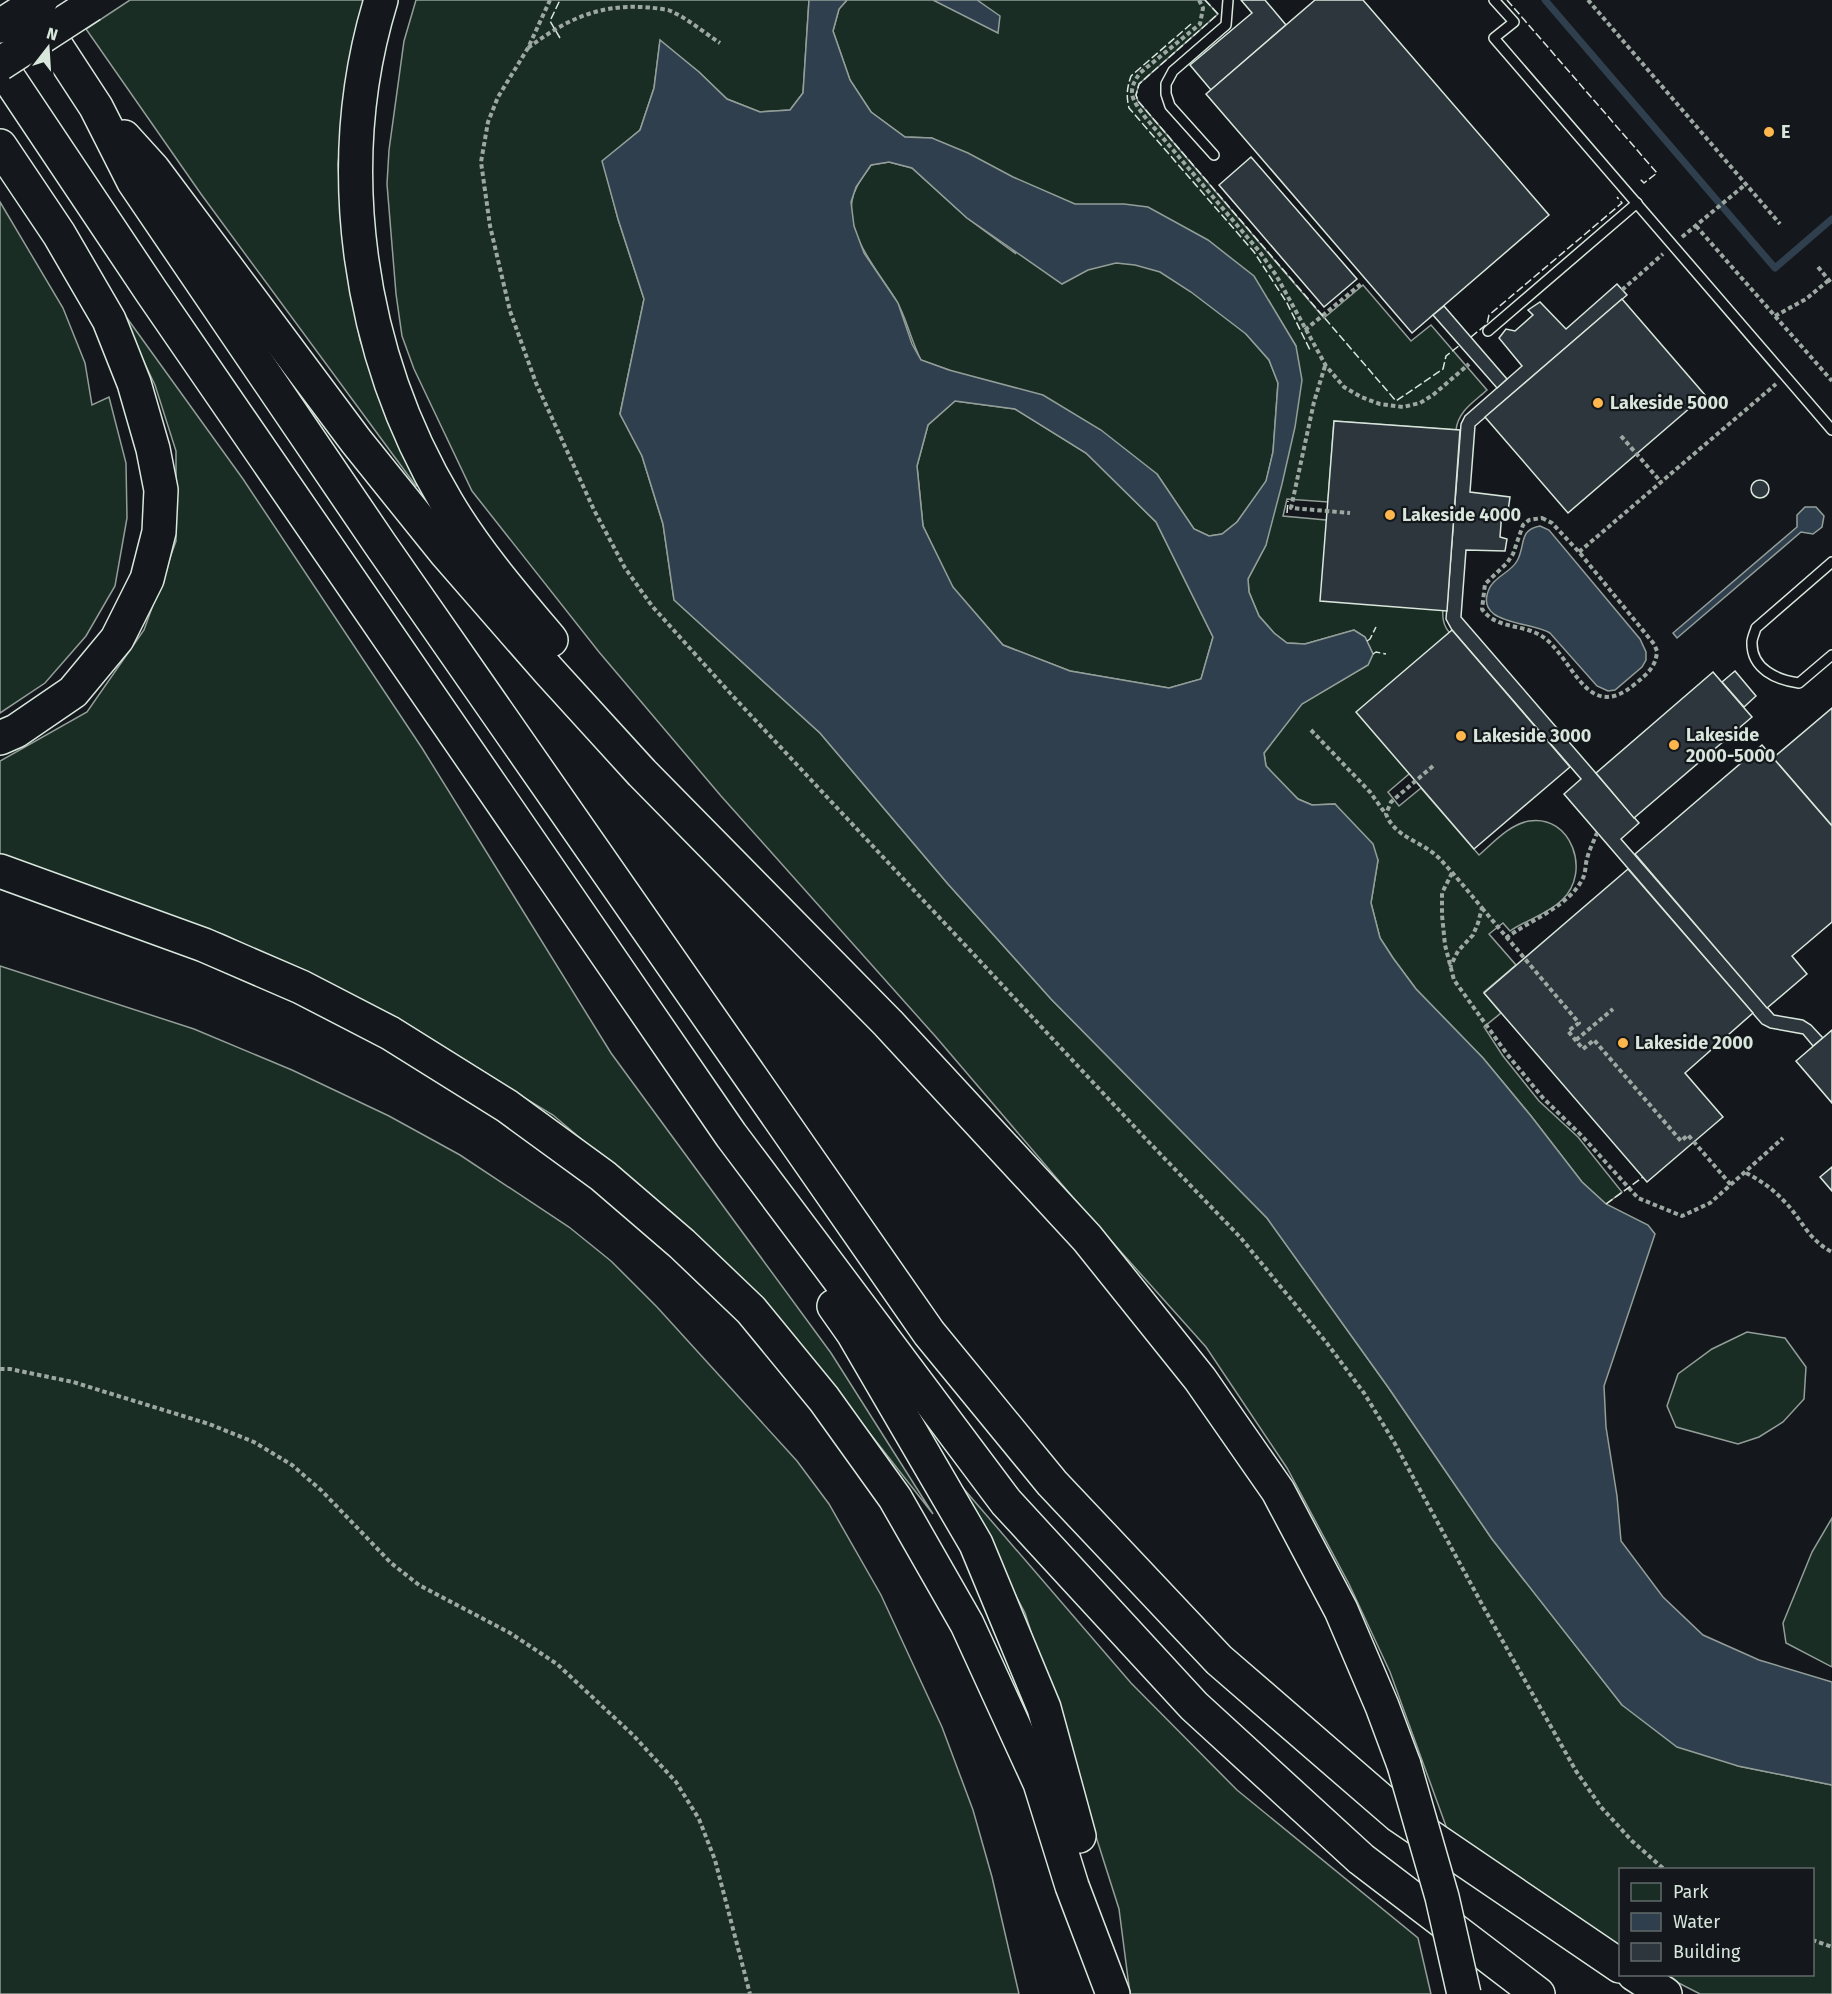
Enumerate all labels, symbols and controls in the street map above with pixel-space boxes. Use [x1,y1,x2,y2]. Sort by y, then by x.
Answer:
north arrow [18,18,78,78]
text: N [44,23,60,45]
place label: E [1781,121,1790,143]
marker: E [1762,125,1776,139]
place label: Lakeside 5000 [1610,392,1729,414]
marker: Lakeside 5000 [1591,396,1605,410]
place label: Lakeside 4000 [1402,504,1521,526]
marker: Lakeside 4000 [1383,508,1397,522]
place label: Lakeside 2000-5000 [1686,724,1775,767]
place label: Lakeside 3000 [1473,725,1591,747]
marker: Lakeside 3000 [1454,729,1468,743]
marker: Lakeside 2000-5000 [1667,738,1681,752]
place label: Lakeside 2000 [1635,1032,1753,1054]
marker: Lakeside 2000 [1616,1036,1630,1050]
legend [1619,1868,1814,1976]
text: Park [1673,1881,1709,1903]
text: Water [1673,1911,1720,1933]
text: Building [1673,1941,1741,1963]

